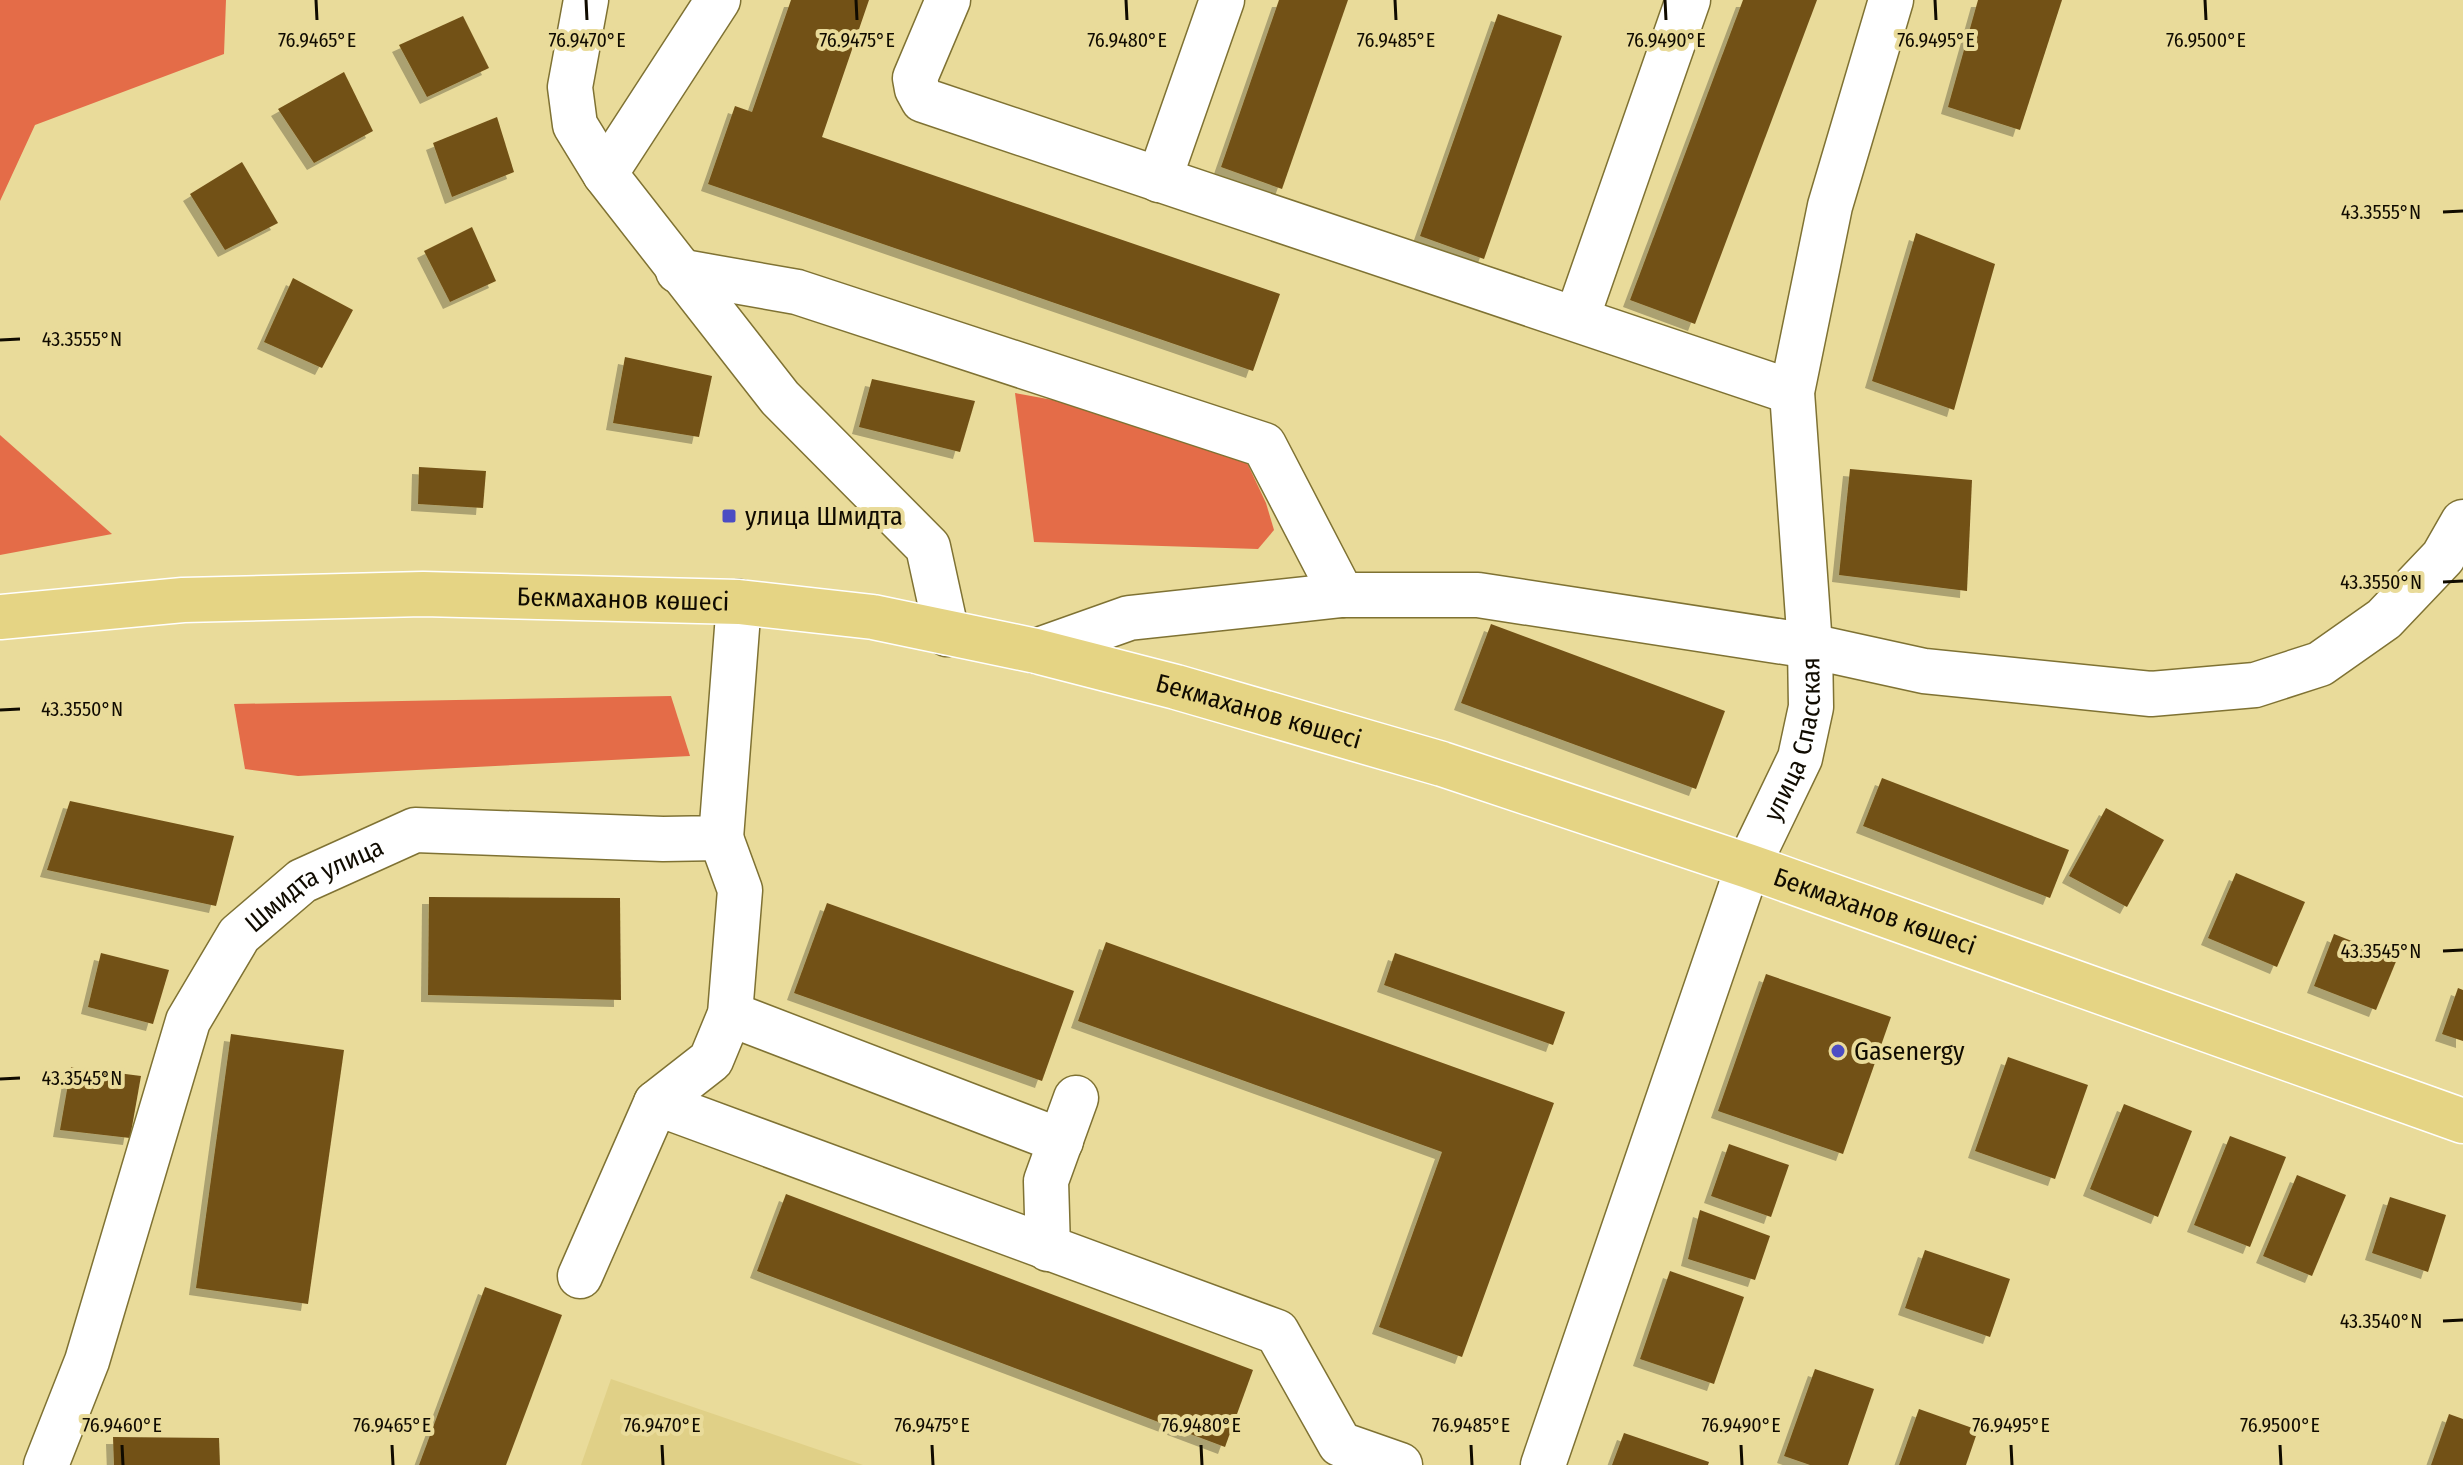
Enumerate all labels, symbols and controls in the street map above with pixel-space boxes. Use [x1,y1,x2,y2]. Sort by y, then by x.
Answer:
text: 76.9465°E [278,28,356,52]
text: 76.9470°E [548,28,626,52]
text: 76.9475°E [819,28,895,52]
text: 76.9480°E [1087,28,1167,52]
text: 76.9485°E [1357,28,1435,52]
text: 76.9490°E [1626,28,1706,52]
text: 76.9495°E [1897,28,1975,52]
text: 76.9500°E [2166,28,2246,52]
text: 43.3555°N [2341,200,2421,224]
text: 43.3555°N [42,327,122,351]
place label: улица Шмидта [745,501,903,532]
marker: улица Шмидта [720,507,738,525]
text: 43.3550°N [2340,570,2422,594]
street label: Бекмаханов көшесі [516,581,730,618]
street label: улица Спасская [1757,657,1827,826]
street label: Бекмаханов көшесі [1152,667,1365,756]
text: 43.3550°N [41,697,123,721]
street label: Шмидта улица [239,831,388,939]
street label: Бекмаханов көшесі [1769,861,1980,962]
text: 43.3545°N [2340,939,2422,963]
place label: Gasenergy [1854,1036,1965,1067]
marker: Gasenergy [1829,1042,1847,1060]
text: 43.3545°N [41,1066,123,1090]
text: 43.3540°N [2340,1309,2422,1333]
text: 76.9460°E [82,1413,162,1437]
text: 76.9465°E [353,1413,431,1437]
text: 76.9470°E [623,1413,701,1437]
text: 76.9475°E [894,1413,970,1437]
text: 76.9480°E [1161,1413,1241,1437]
text: 76.9485°E [1432,1413,1510,1437]
text: 76.9490°E [1701,1413,1781,1437]
text: 76.9495°E [1972,1413,2050,1437]
text: 76.9500°E [2240,1413,2320,1437]

